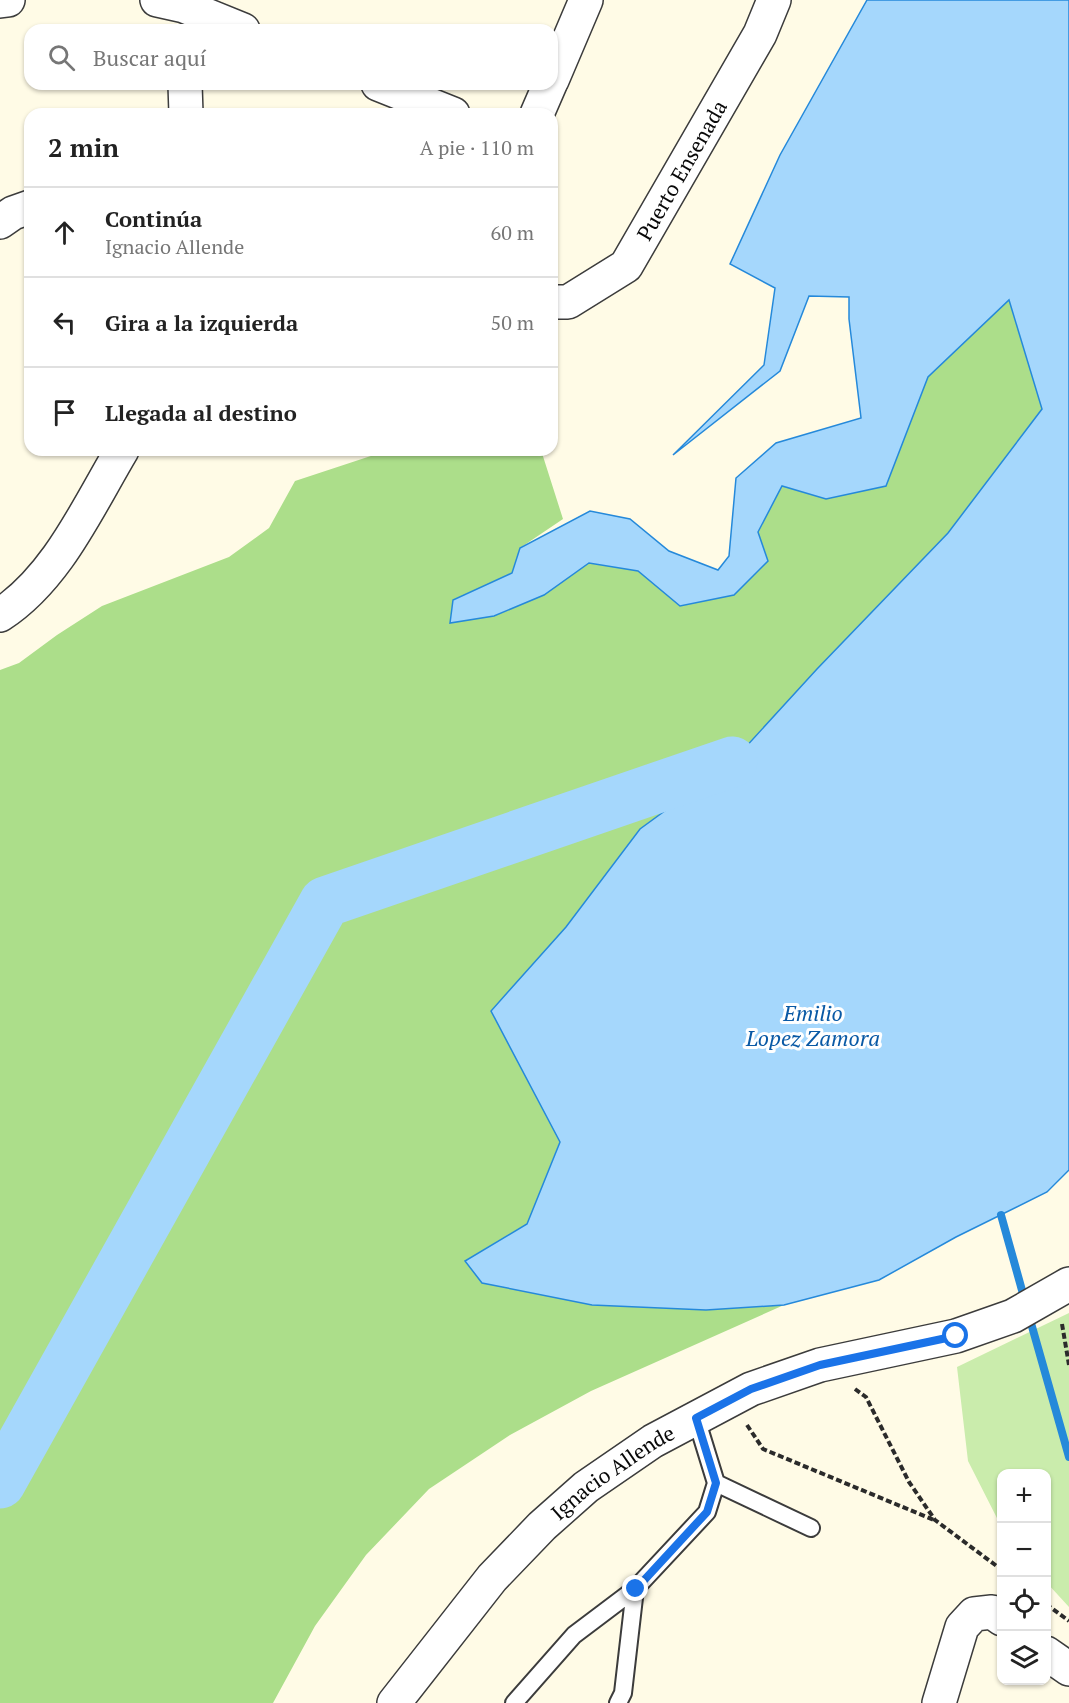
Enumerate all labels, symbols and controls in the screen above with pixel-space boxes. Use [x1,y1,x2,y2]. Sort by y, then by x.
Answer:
search box [24,24,558,90]
icon: search [45,41,78,74]
text: Buscar aquí [93,43,206,72]
street label: Puerto Ensenada [630,95,733,245]
text: 2 min [48,130,119,164]
text: A pie · 110 m [420,134,534,161]
text: Continúa [105,204,202,233]
icon: ahead [48,216,81,249]
text: 60 m [491,219,534,246]
text: Ignacio Allende [105,233,244,260]
icon: left [48,306,81,339]
text: Gira a la izquierda [105,308,298,337]
text: 50 m [491,309,534,336]
icon: arrive [48,396,81,429]
text: Llegada al destino [105,398,297,427]
water label: Emilio Lopez Zamora [745,998,880,1052]
route start [942,1322,968,1348]
street label: Ignacio Allende [545,1418,679,1526]
map controls [997,1469,1051,1685]
button: + [997,1469,1051,1523]
button: − [997,1523,1051,1577]
route end [622,1575,648,1601]
button: locate [997,1577,1051,1631]
button: layers [997,1631,1051,1685]

